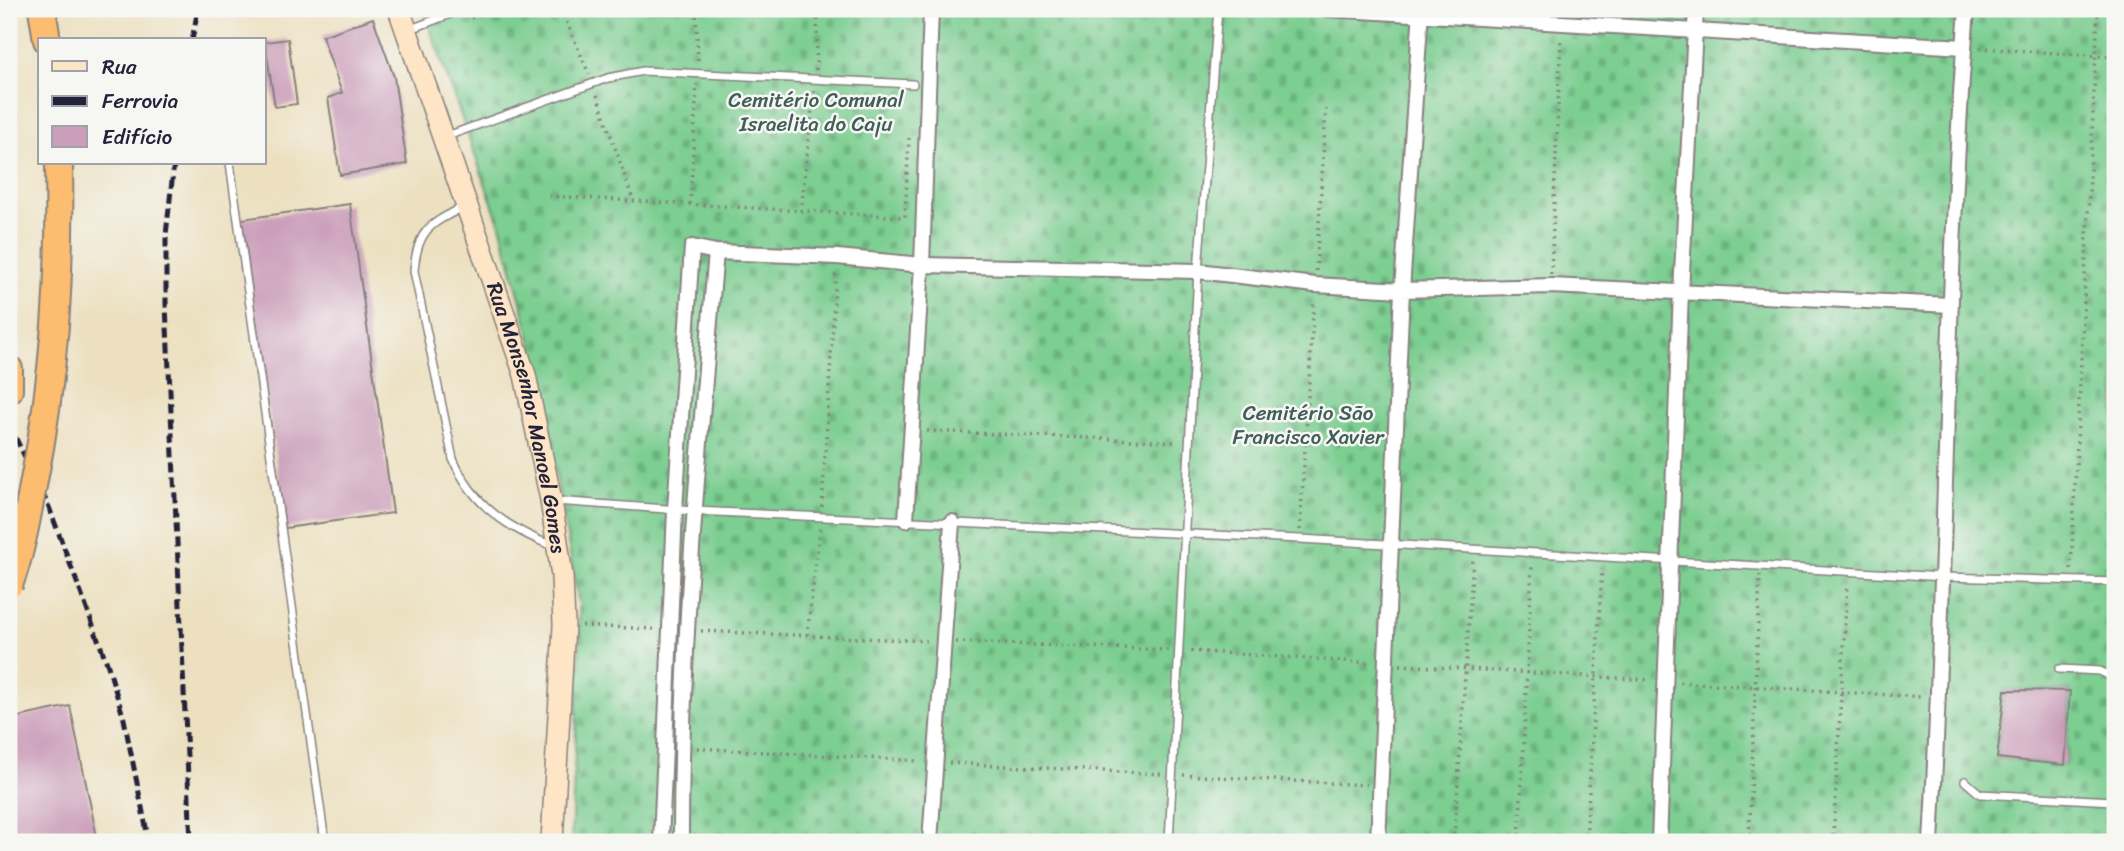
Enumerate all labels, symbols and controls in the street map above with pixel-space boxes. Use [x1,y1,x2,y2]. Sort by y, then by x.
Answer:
legend [38,38,266,164]
text: Rua [102,48,137,86]
park label: Cemitério Comunal Israelita do Caju [728,81,905,143]
text: Ferrovia [102,82,179,120]
text: Edifício [102,118,172,156]
street label: Rua Monsenhor Manoel Gomes [475,277,578,556]
park label: Cemitério São Francisco Xavier [1232,394,1385,456]

